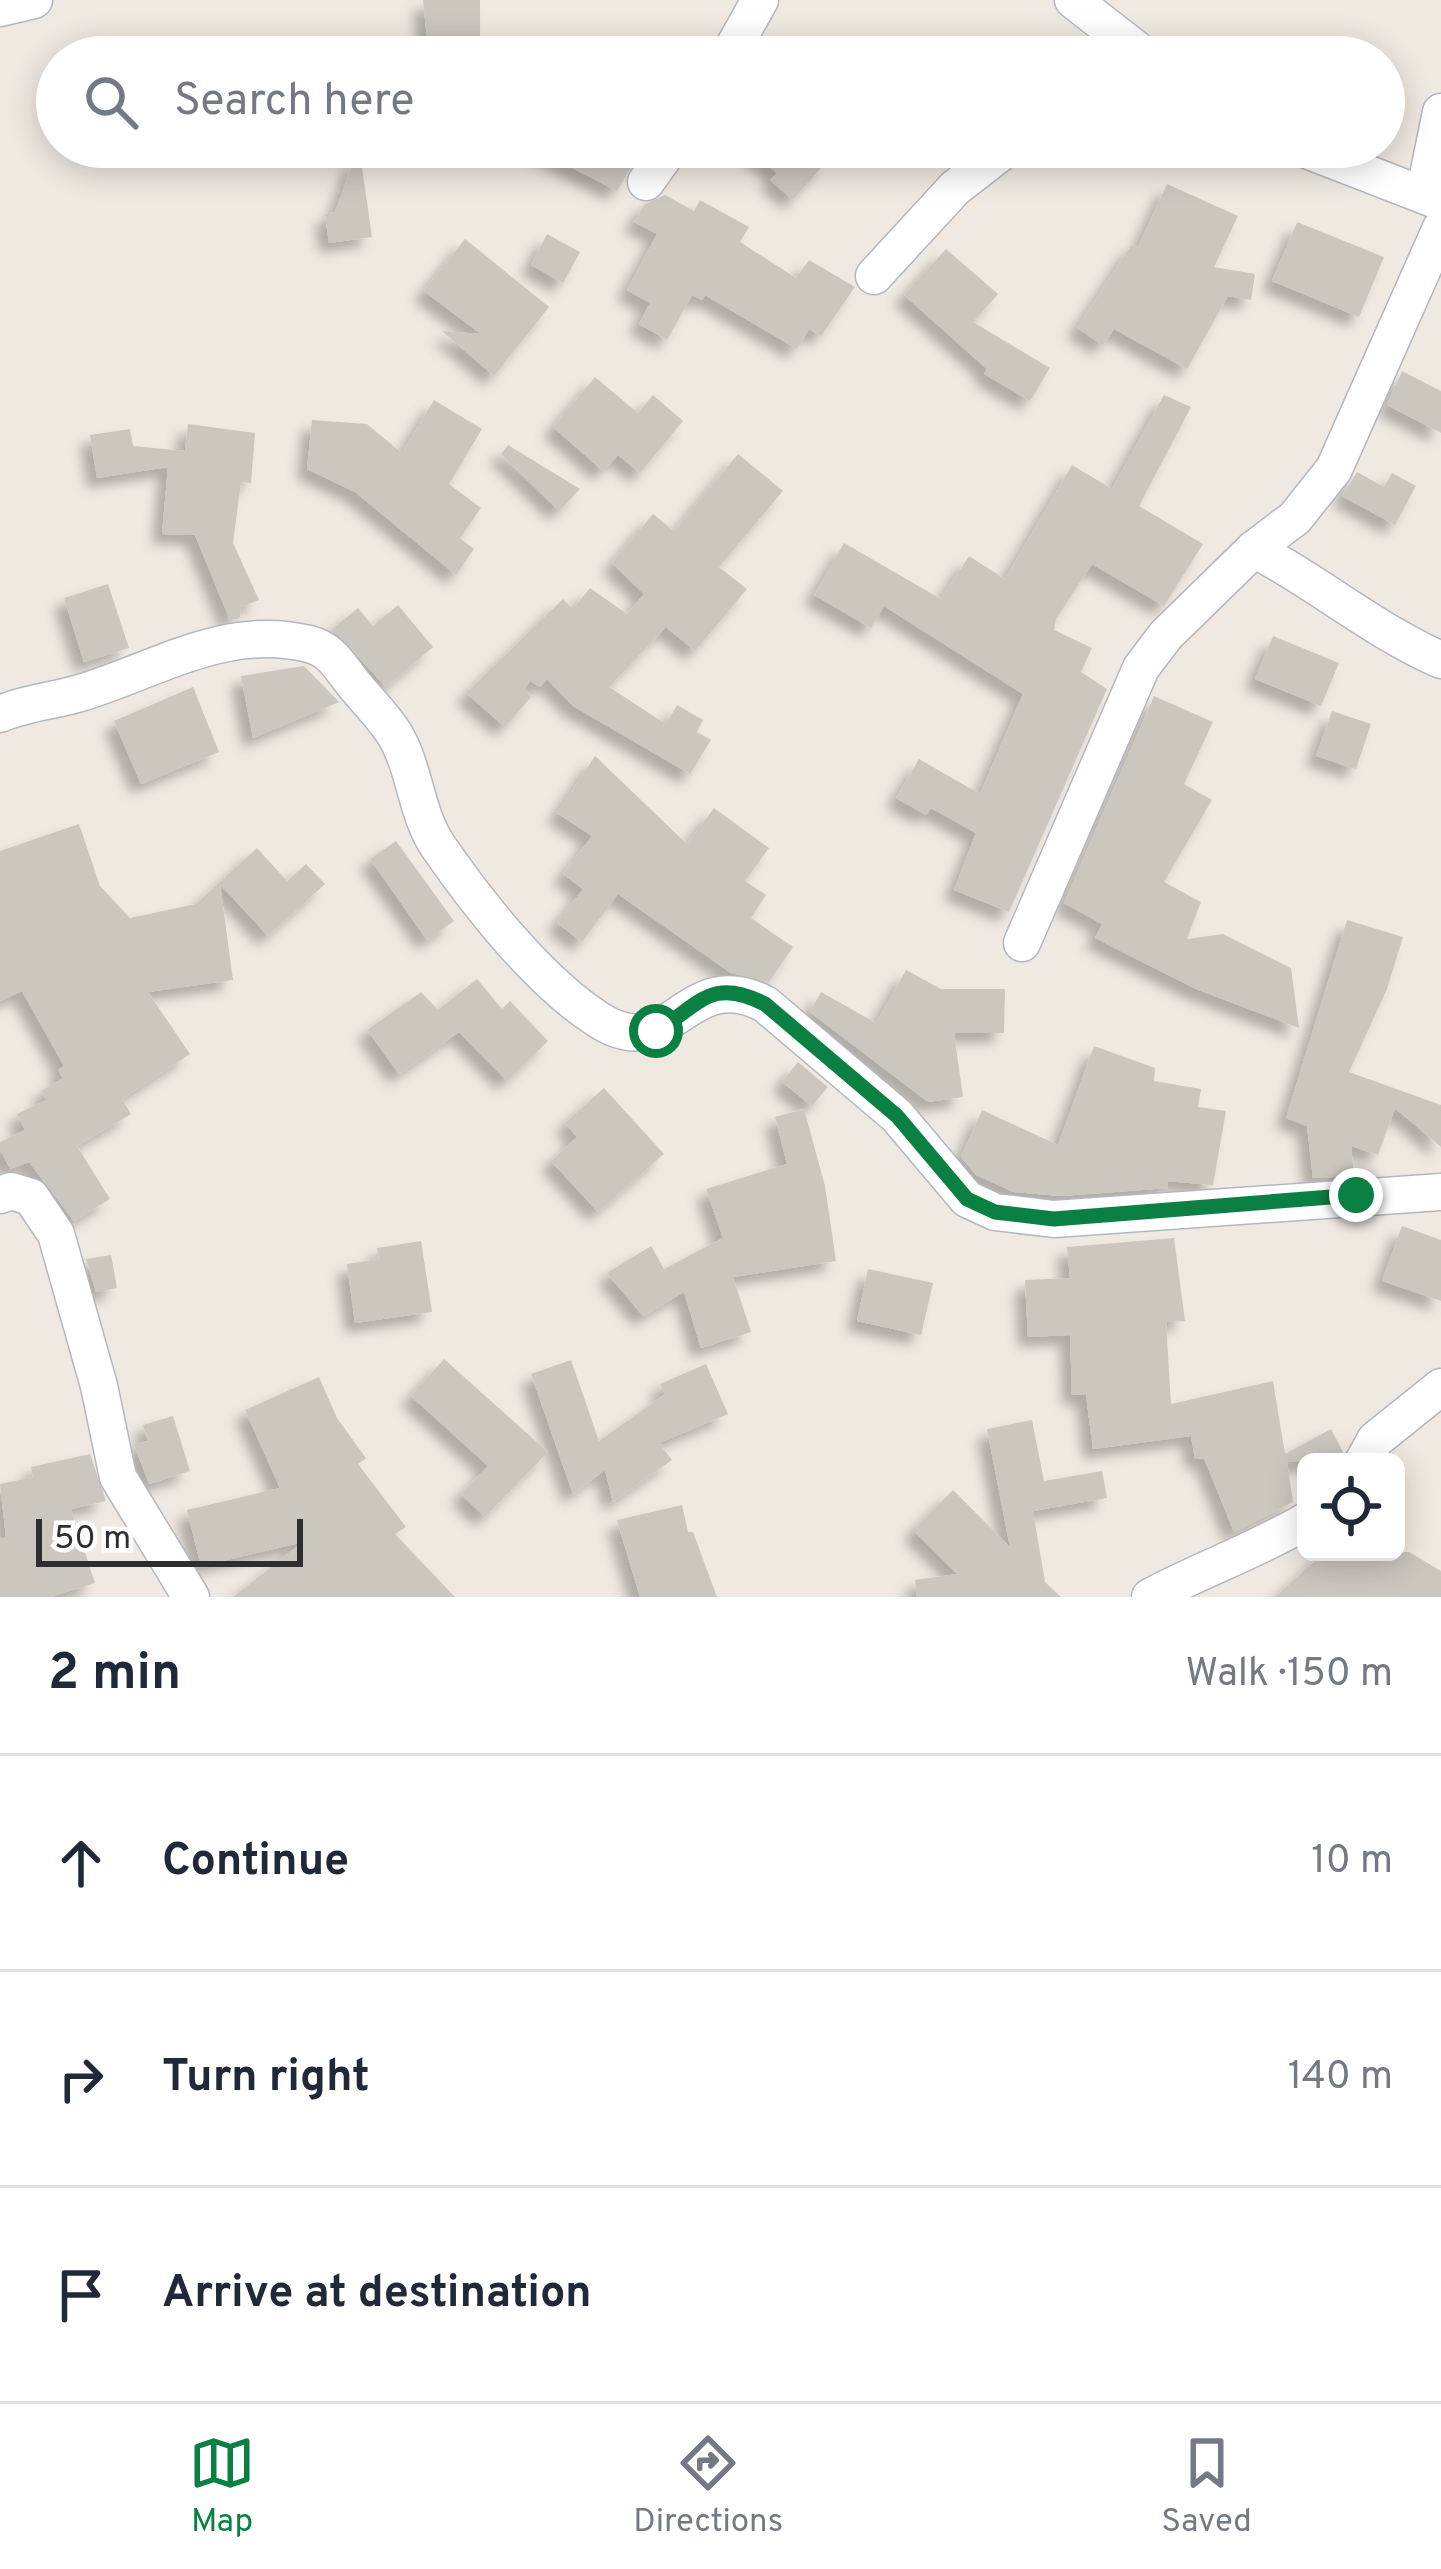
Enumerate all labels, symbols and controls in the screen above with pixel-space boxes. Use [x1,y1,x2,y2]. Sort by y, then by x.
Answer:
search box [36,36,1405,168]
icon: search [78,69,144,135]
text: Search here [174,74,414,131]
route start [629,1004,683,1058]
route end [1329,1168,1383,1222]
map controls [1297,1453,1405,1561]
button: locate [1297,1453,1405,1561]
scale bar [36,1513,303,1566]
text: 50 m [54,1519,131,1561]
text: 2 min [48,1643,181,1708]
text: Walk · 150 m [1186,1651,1393,1700]
icon: ahead [48,1830,114,1896]
text: Continue [162,1834,349,1891]
text: 10 m [1311,1838,1393,1887]
icon: right [48,2046,114,2112]
text: Turn right [162,2050,370,2107]
text: 140 m [1288,2054,1393,2103]
icon: arrive [48,2262,114,2328]
text: Arrive at destination [162,2266,592,2323]
tab: Map [189,2430,255,2544]
tab: Directions [633,2430,783,2544]
tab: Saved [1161,2430,1252,2544]

